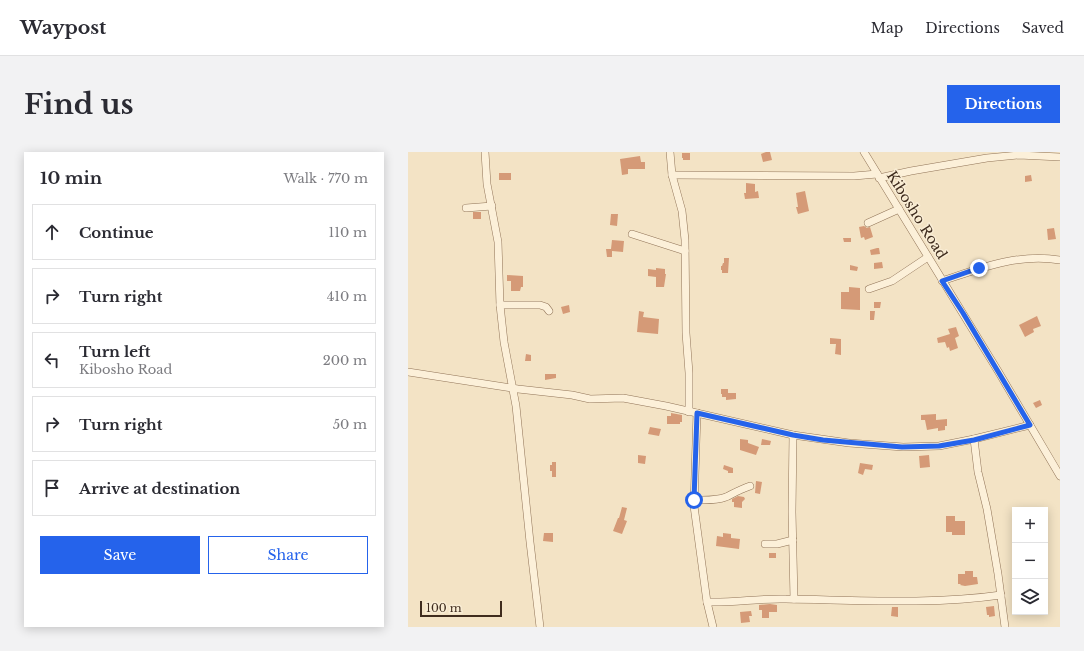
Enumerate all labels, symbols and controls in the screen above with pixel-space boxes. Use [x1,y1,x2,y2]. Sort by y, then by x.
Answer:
text: Waypost [20,16,106,39]
text: Map [871,19,903,37]
text: Directions [925,19,1000,37]
text: Saved [1022,19,1064,37]
button: Directions [947,85,1060,123]
text: Find us [24,87,134,122]
text: 10 min [40,168,102,189]
street label: Kibosho Road [883,168,952,263]
text: Walk · 770 m [283,170,368,187]
icon: ahead [41,221,63,243]
text: Continue [79,223,154,242]
text: 110 m [328,224,367,241]
route end [970,259,988,277]
icon: right [41,285,63,307]
text: Turn right [79,287,162,306]
text: 410 m [327,288,367,305]
text: Turn left [79,342,150,361]
icon: left [41,349,63,371]
text: 200 m [323,352,367,369]
text: Kibosho Road [79,361,172,378]
icon: right [41,413,63,435]
text: Turn right [79,415,162,434]
text: 50 m [333,416,367,433]
icon: arrive [41,477,63,499]
text: Arrive at destination [79,479,240,498]
route start [685,491,703,509]
map controls [1012,507,1048,615]
button: + [1012,507,1048,543]
button: Save [40,536,200,574]
button: Share [208,536,368,574]
button: − [1012,543,1048,579]
button: layers [1012,579,1048,615]
scale bar [420,599,502,618]
text: 100 m [426,601,462,615]

